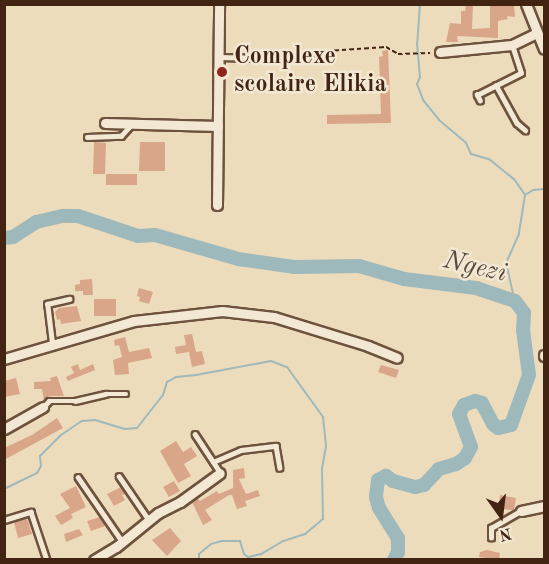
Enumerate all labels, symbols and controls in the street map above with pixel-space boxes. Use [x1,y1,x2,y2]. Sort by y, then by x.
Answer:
place label: Complexe scolaire Elikia [234,44,387,100]
marker: Complexe scolaire Elikia [215,65,229,79]
water label: Ngezi [440,246,510,290]
north arrow [471,486,531,546]
text: N [497,524,513,543]

